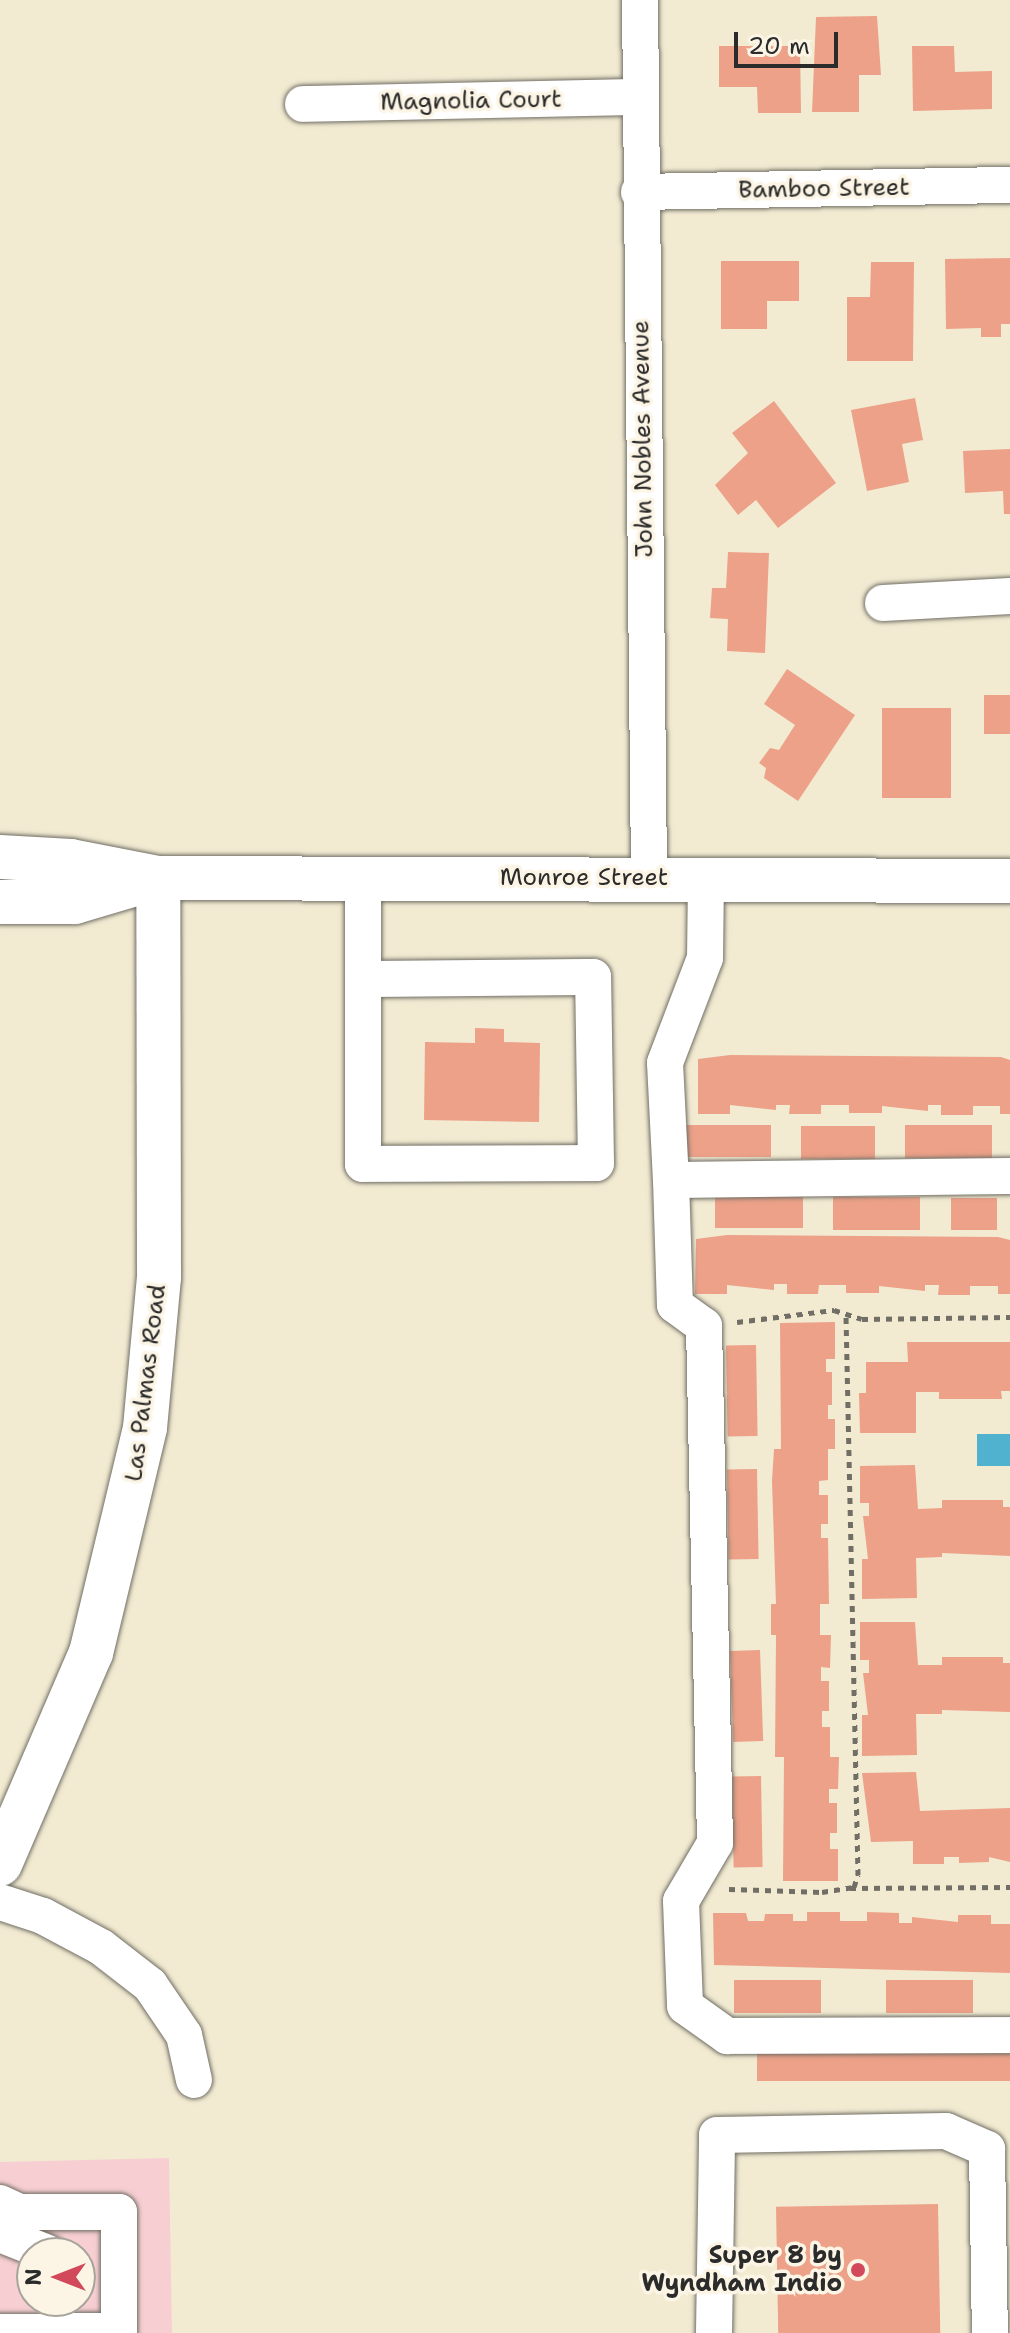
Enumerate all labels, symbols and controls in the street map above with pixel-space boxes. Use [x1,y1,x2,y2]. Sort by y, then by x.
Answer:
scale bar [738,16,842,66]
text: 20 m [748,30,810,62]
street label: Magnolia Court [380,85,562,117]
street label: Bamboo Street [738,173,910,205]
street label: John Nobles Avenue [627,320,659,558]
street label: Monroe Street [500,864,668,892]
street label: Las Palmas Road [120,1283,172,1483]
north arrow [16,2237,96,2317]
place label: Super 8 by Wyndham Indio [641,2242,842,2298]
marker: Super 8 by Wyndham Indio [849,2261,867,2279]
text: N [19,2268,48,2286]

